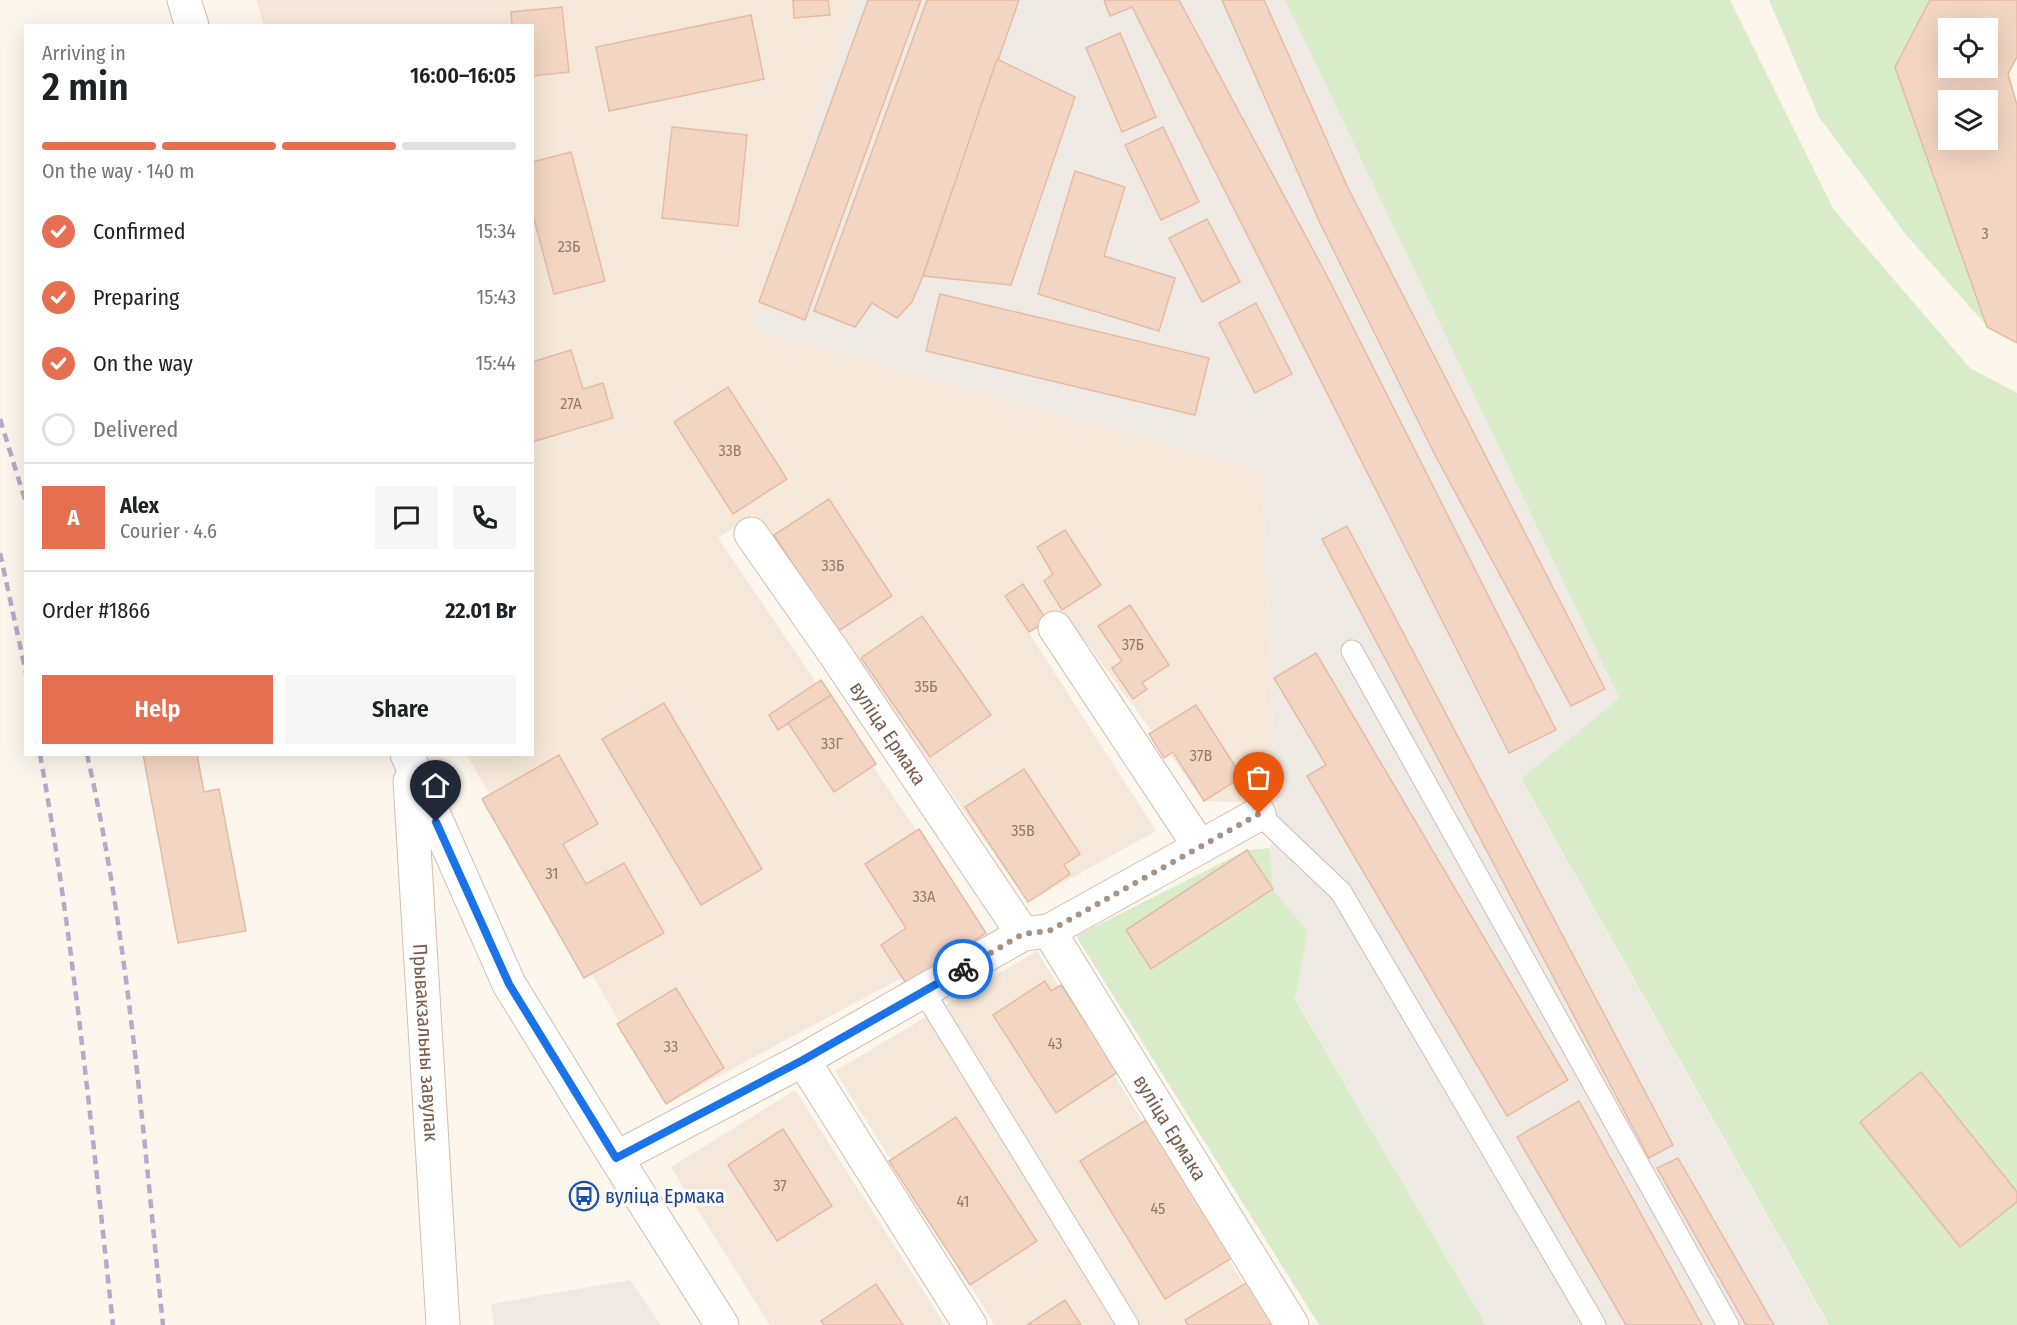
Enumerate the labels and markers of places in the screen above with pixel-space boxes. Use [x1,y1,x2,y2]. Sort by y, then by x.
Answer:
pin [1233,752,1284,814]
pin [410,760,461,822]
bus stop icon: вуліца Ермака [568,1180,600,1212]
place label: вуліца Ермака [605,1184,725,1208]

